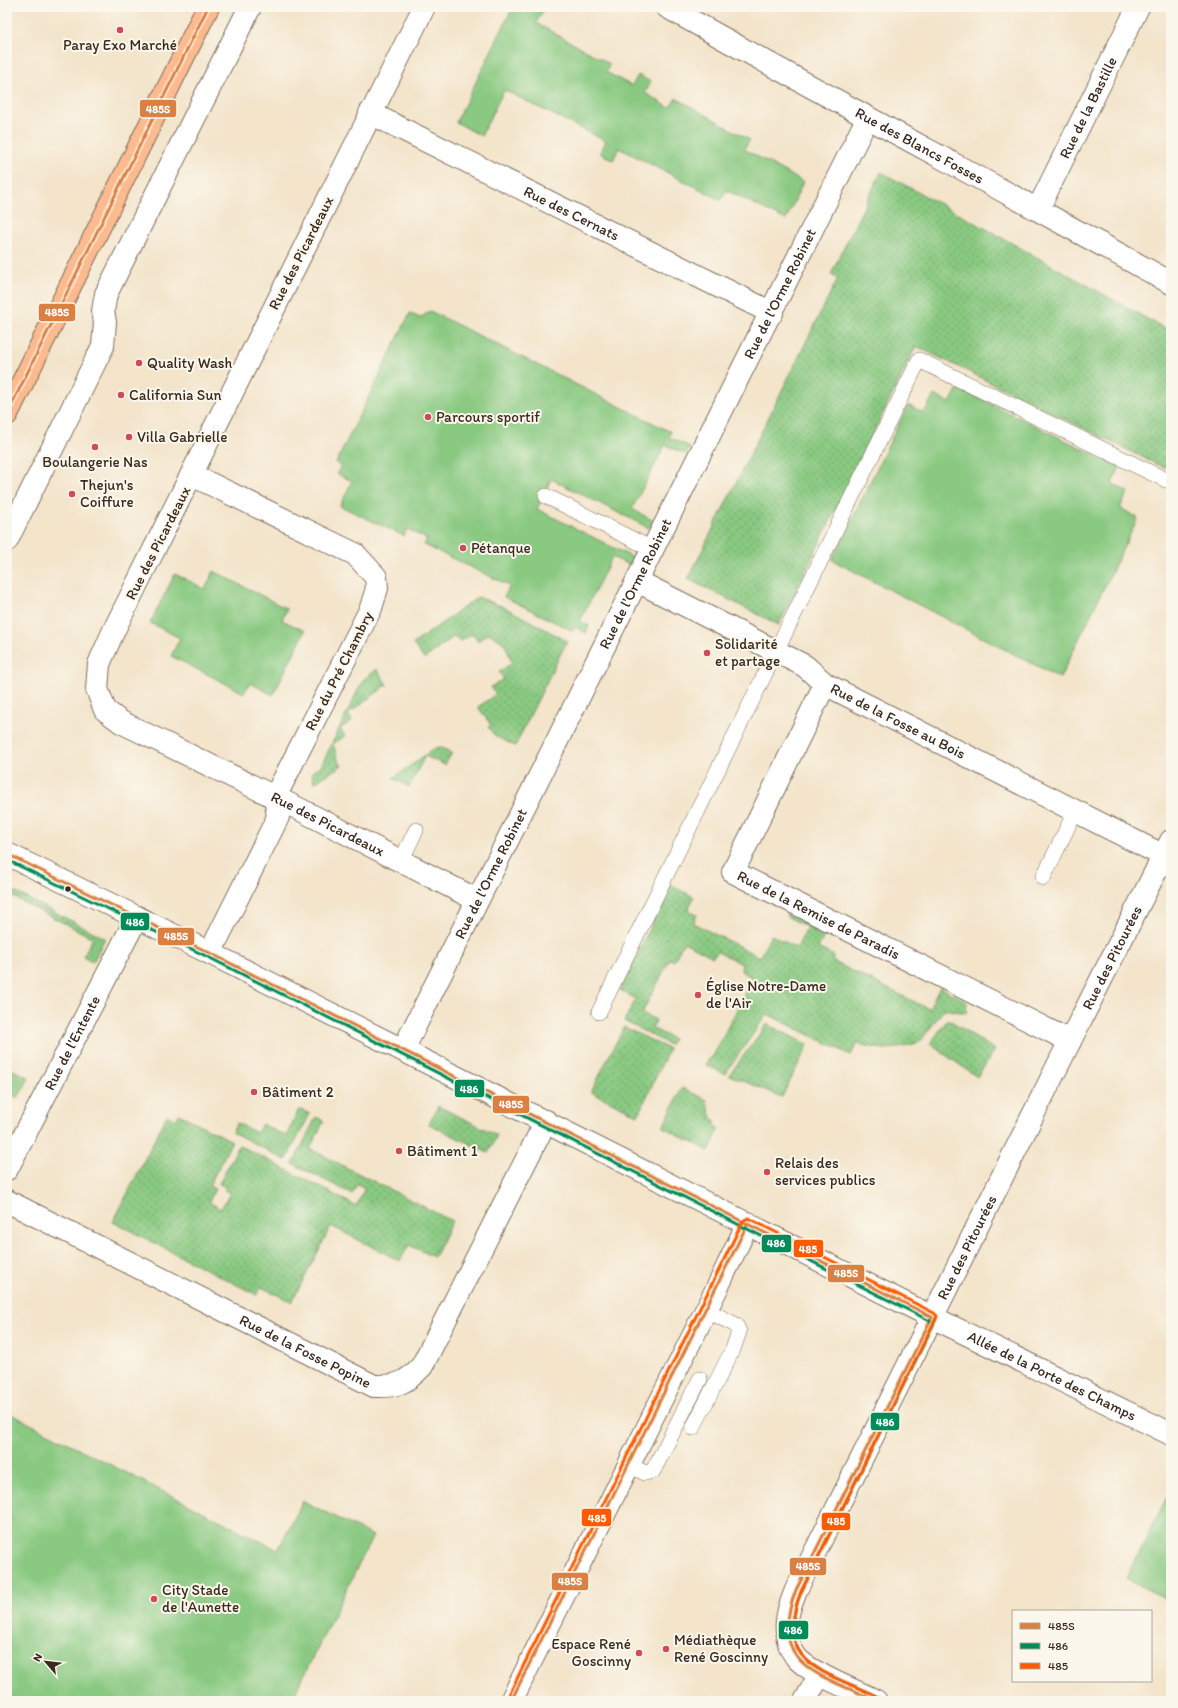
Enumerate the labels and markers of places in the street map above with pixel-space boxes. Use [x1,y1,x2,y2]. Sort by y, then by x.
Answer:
marker: Paray Exo Marché [115,25,125,35]
place label: Paray Exo Marché [63,36,177,54]
place label: Quality Wash [147,354,232,372]
marker: Quality Wash [134,358,144,368]
place label: California Sun [129,386,222,404]
marker: California Sun [116,390,126,400]
place label: Parcours sportif [436,408,540,426]
marker: Parcours sportif [423,412,433,422]
place label: Villa Gabrielle [137,428,228,446]
marker: Villa Gabrielle [124,432,134,442]
marker: Boulangerie Nas [90,442,100,452]
place label: Boulangerie Nas [42,453,148,471]
place label: Thejun's Coiffure [80,476,134,511]
marker: Thejun's Coiffure [67,489,77,499]
place label: Pétanque [471,539,531,557]
marker: Pétanque [458,543,468,553]
place label: Solidarité et partage [715,635,780,670]
marker: Solidarité et partage [702,648,712,658]
unlabelled marker [63,884,73,894]
place label: Église Notre-Dame de l'Air [706,977,826,1012]
marker: Église Notre-Dame de l'Air [693,990,703,1000]
place label: Bâtiment 2 [262,1083,334,1101]
marker: Bâtiment 2 [249,1087,259,1097]
place label: Bâtiment 1 [407,1142,478,1160]
marker: Bâtiment 1 [394,1146,404,1156]
place label: Relais des services publics [775,1154,876,1189]
marker: Relais des services publics [762,1167,772,1177]
place label: City Stade de l'Aunette [162,1581,239,1616]
marker: City Stade de l'Aunette [149,1594,159,1604]
place label: Médiathèque René Goscinny [674,1631,768,1666]
place label: Espace René Goscinny [551,1635,631,1670]
marker: Médiathèque René Goscinny [661,1644,671,1654]
marker: Espace René Goscinny [634,1648,644,1658]

